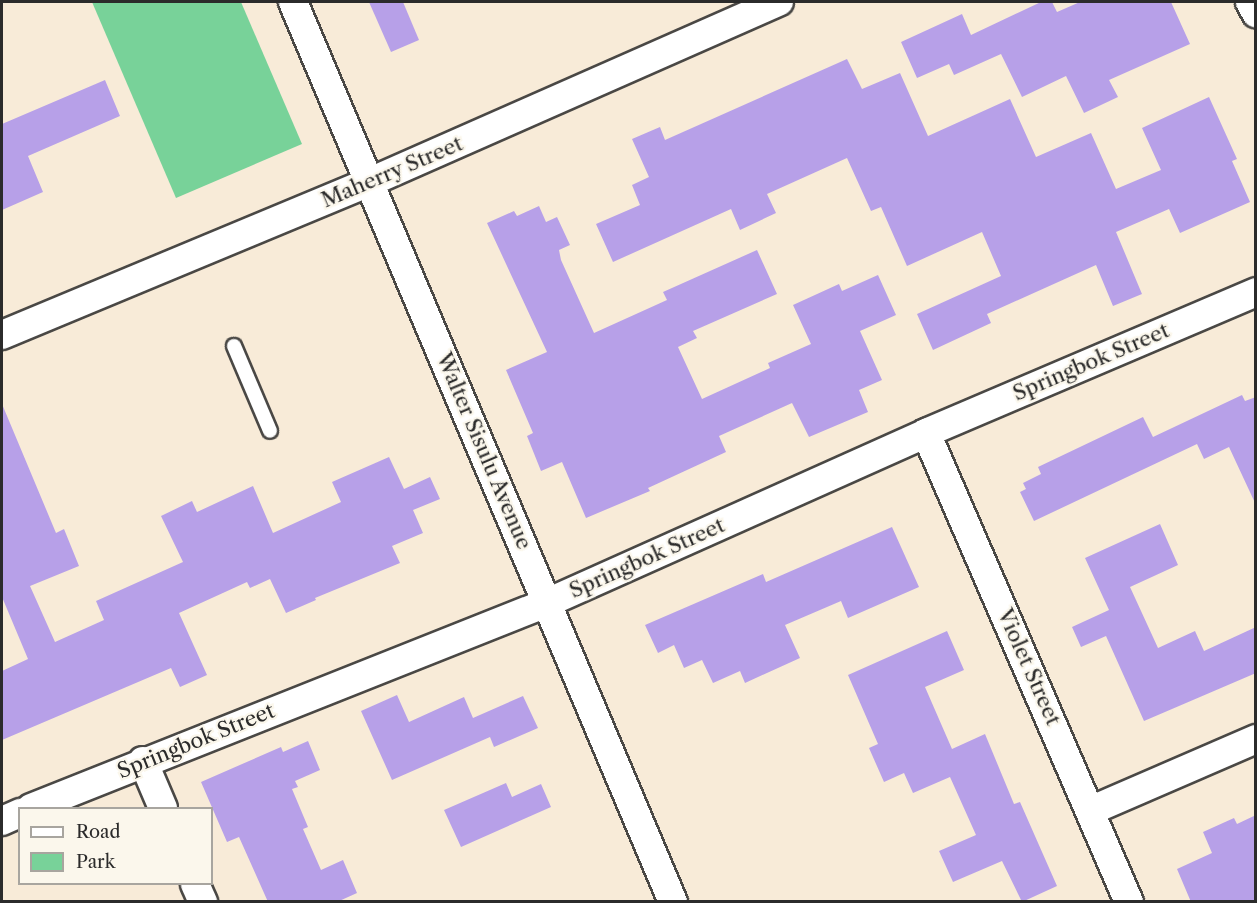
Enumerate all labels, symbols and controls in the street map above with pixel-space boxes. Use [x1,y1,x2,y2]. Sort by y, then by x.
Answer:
street label: Maherry Street [317,131,467,213]
street label: Springbok Street [1009,318,1173,406]
street label: Walter Sisulu Avenue [431,348,537,554]
street label: Springbok Street [565,512,729,604]
street label: Violet Street [992,605,1066,729]
street label: Springbok Street [114,698,278,784]
legend [18,807,213,885]
text: Road [76,821,121,843]
text: Park [76,851,115,873]

